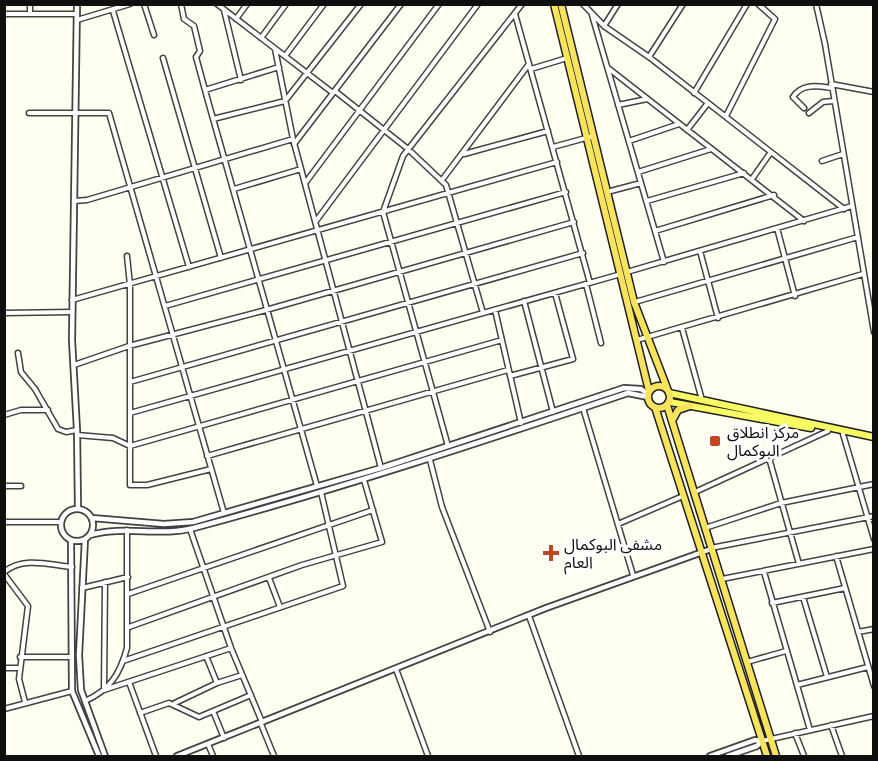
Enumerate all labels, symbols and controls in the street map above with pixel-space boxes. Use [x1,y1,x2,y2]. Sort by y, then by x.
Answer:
place label: مركز انطلاق البوكمال [727,421,799,461]
marker: مركز انطلاق البوكمال [708,434,722,448]
place label: مشفى البوكمال العام [564,533,662,575]
marker: مشفى البوكمال العام [542,544,560,562]

